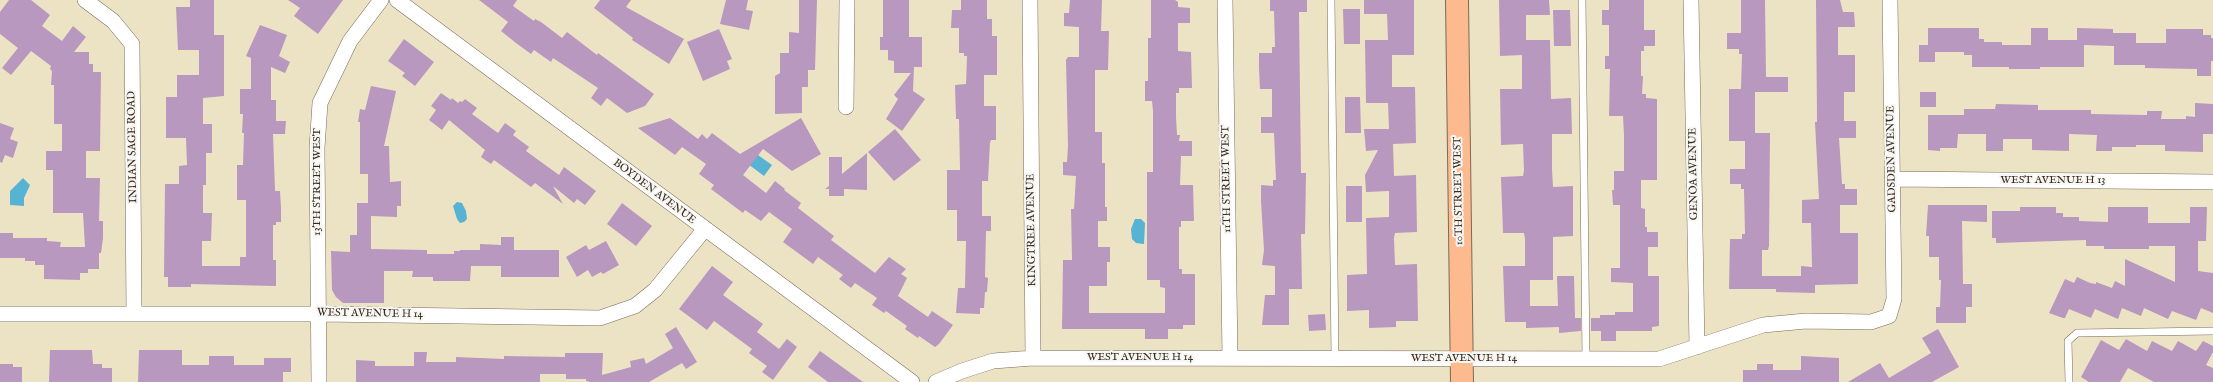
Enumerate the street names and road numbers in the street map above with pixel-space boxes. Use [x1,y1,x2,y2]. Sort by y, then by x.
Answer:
street label: INDIAN SAGE ROAD [125,91,141,203]
street label: GADSDEN AVENUE [1884,105,1900,213]
street label: 11TH STREET WEST [1219,125,1235,233]
street label: 13TH STREET WEST [311,128,325,236]
street label: GENOA AVENUE [1687,128,1701,220]
street label: 10TH STREET WEST [1451,137,1467,245]
street label: BOYDEN AVENUE [610,157,698,227]
street label: KINGTREE AVENUE [1024,173,1040,287]
street label: WEST AVENUE H 13 [2001,174,2105,188]
street label: WEST AVENUE H 14 [317,306,423,322]
street label: WEST AVENUE H 14 [1087,351,1193,365]
street label: WEST AVENUE H 14 [1411,352,1517,366]

